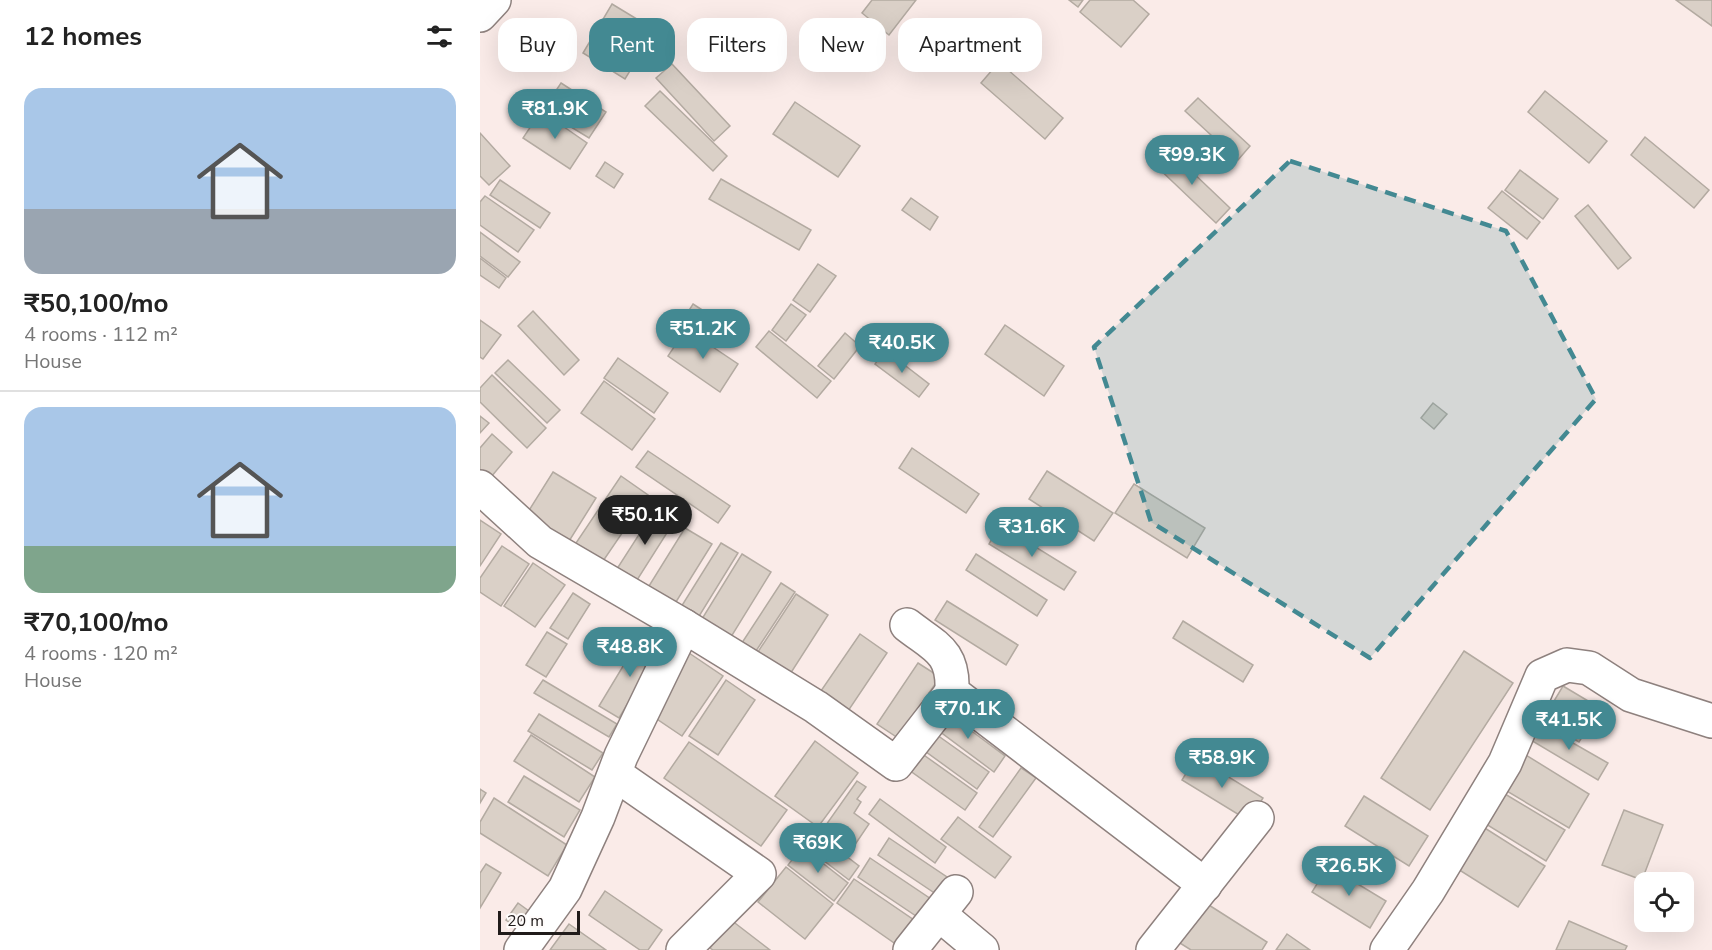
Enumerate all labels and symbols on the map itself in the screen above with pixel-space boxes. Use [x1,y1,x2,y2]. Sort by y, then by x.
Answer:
pin: ₹81.9K [506,89,604,140]
pin: ₹99.3K [1143,135,1241,186]
pin: ₹51.2K [654,309,752,360]
pin: ₹40.5K [853,323,951,374]
pin: ₹50.1K [596,495,694,546]
pin: ₹31.6K [983,507,1081,558]
pin: ₹48.8K [581,627,679,678]
pin: ₹70.1K [919,689,1017,740]
pin: ₹41.5K [1520,700,1618,751]
pin: ₹58.9K [1173,738,1271,789]
pin: ₹69K [782,823,854,874]
pin: ₹26.5K [1300,846,1398,897]
scale bar [498,908,580,936]

